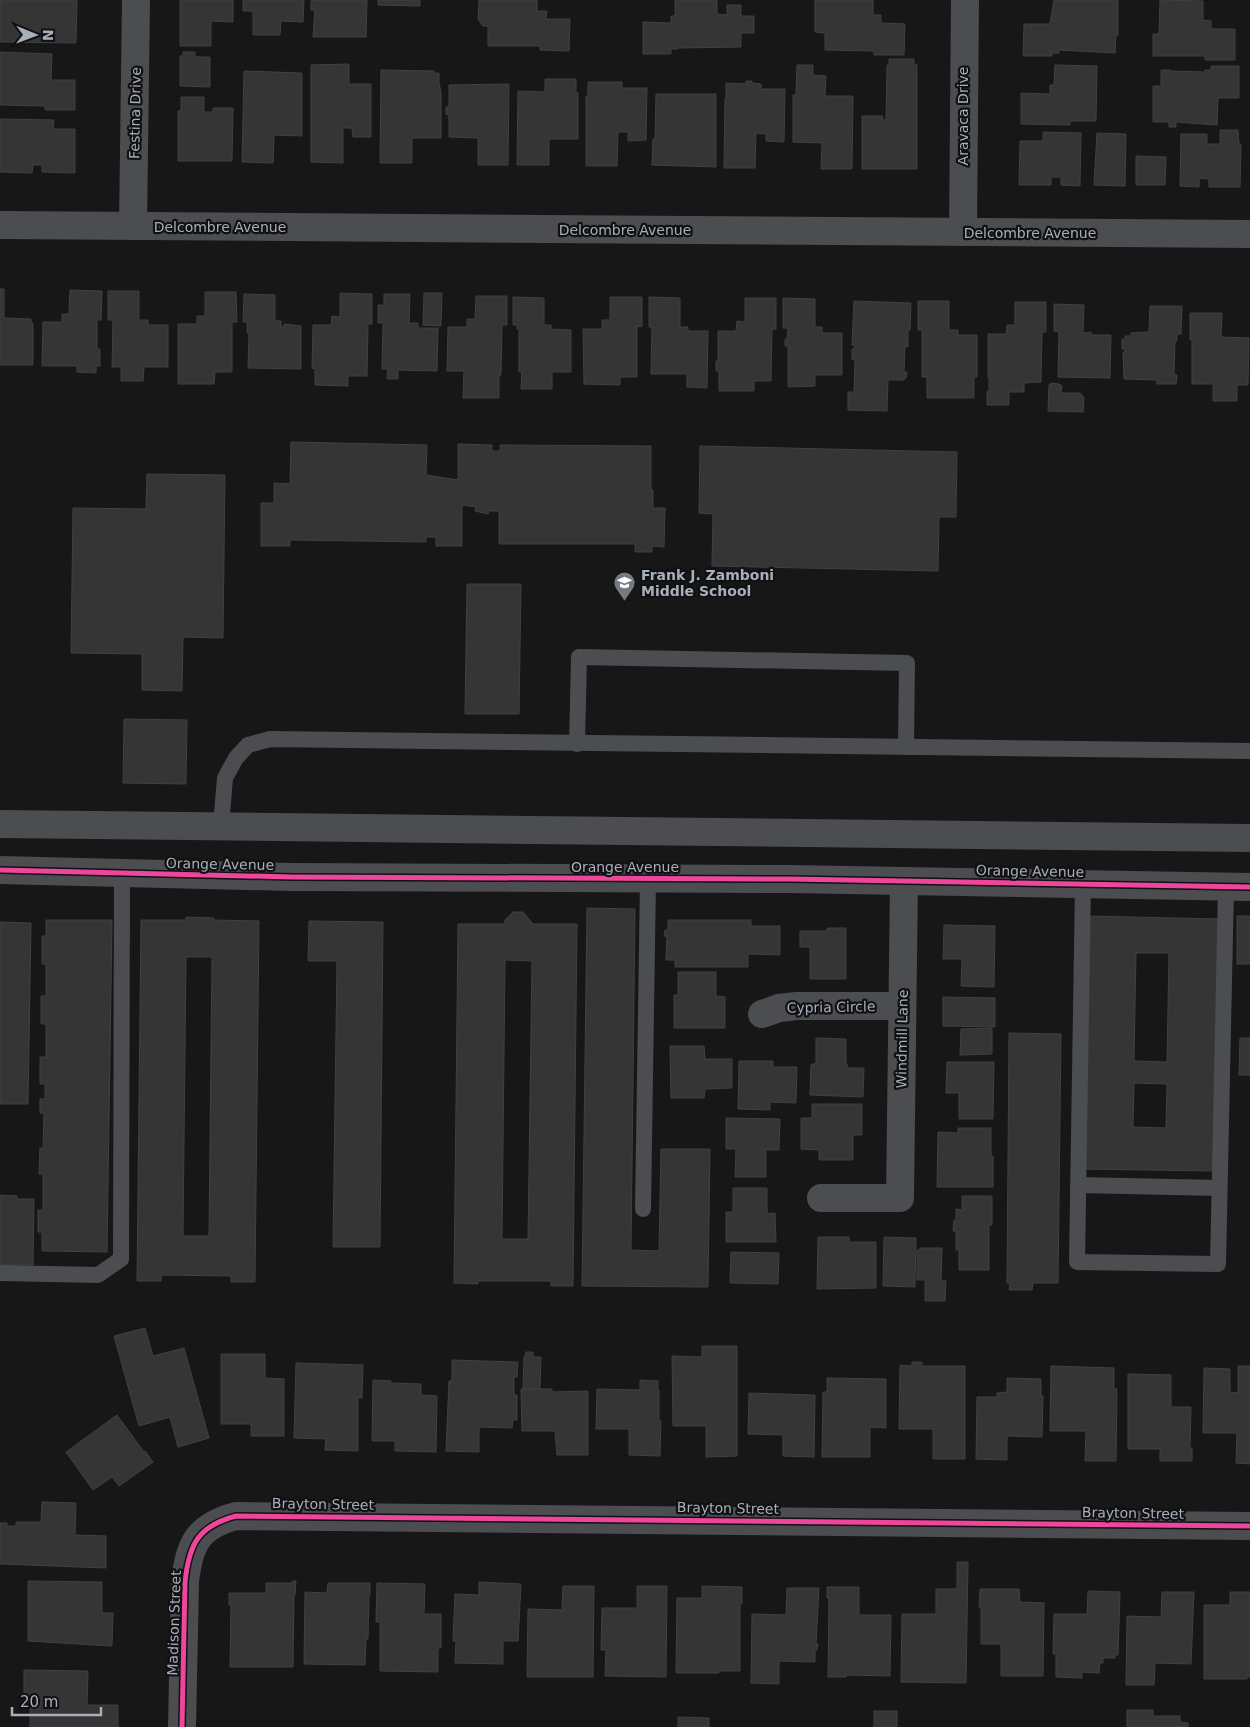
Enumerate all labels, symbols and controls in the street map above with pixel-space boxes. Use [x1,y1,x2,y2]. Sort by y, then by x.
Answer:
north arrow [10,10,60,60]
text: N [40,29,56,41]
street label: Festina Drive [126,67,144,159]
street label: Aravaca Drive [955,67,971,165]
street label: Delcombre Avenue [154,219,286,235]
street label: Delcombre Avenue [559,222,691,238]
street label: Delcombre Avenue [964,225,1096,241]
place label: Frank J. Zamboni Middle School [641,567,774,599]
school or university icon: Frank J. Zamboni Middle School [613,571,637,602]
street label: Orange Avenue [166,855,274,873]
street label: Orange Avenue [571,859,679,875]
street label: Orange Avenue [976,862,1084,880]
street label: Windmill Lane [893,989,911,1089]
street label: Cypria Circle [786,998,876,1016]
street label: Brayton Street [272,1495,375,1513]
street label: Brayton Street [677,1499,780,1517]
street label: Brayton Street [1082,1504,1185,1522]
street label: Madison Street [164,1570,184,1676]
scale bar [12,1684,101,1716]
text: 20 m [20,1693,58,1711]

